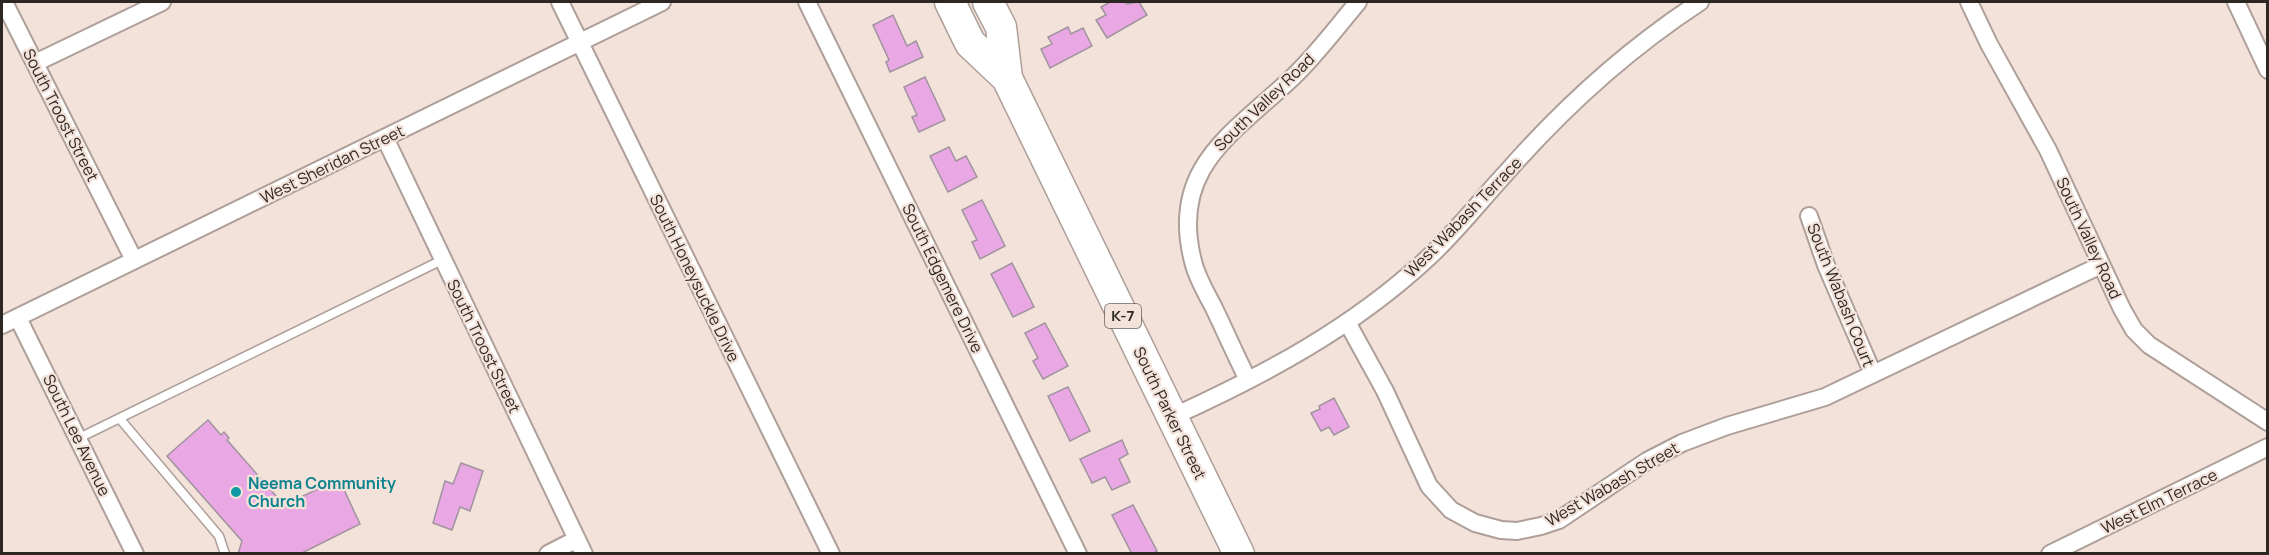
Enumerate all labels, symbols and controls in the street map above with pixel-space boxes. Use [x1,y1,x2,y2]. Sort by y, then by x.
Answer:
street label: South Troost Street [18,45,104,185]
street label: South Valley Road [1209,48,1319,156]
street label: West Sheridan Street [256,120,408,208]
street label: West Wabash Terrace [1400,152,1526,282]
street label: South Valley Road [2051,174,2127,302]
street label: South Honeysuckle Drive [645,191,745,365]
street label: South Edgemere Drive [897,200,989,356]
street label: South Wabash Court [1802,220,1880,370]
street label: South Troost Street [442,275,526,417]
road number: K-7 [1105,304,1141,328]
street label: South Parker Street [1128,343,1212,483]
street label: South Lee Avenue [38,370,116,500]
street label: West Wabash Street [1541,437,1683,531]
street label: West Elm Terrace [2097,463,2221,539]
place label: Neema Community Church [248,472,396,512]
marker: Neema Community Church [229,485,243,499]

